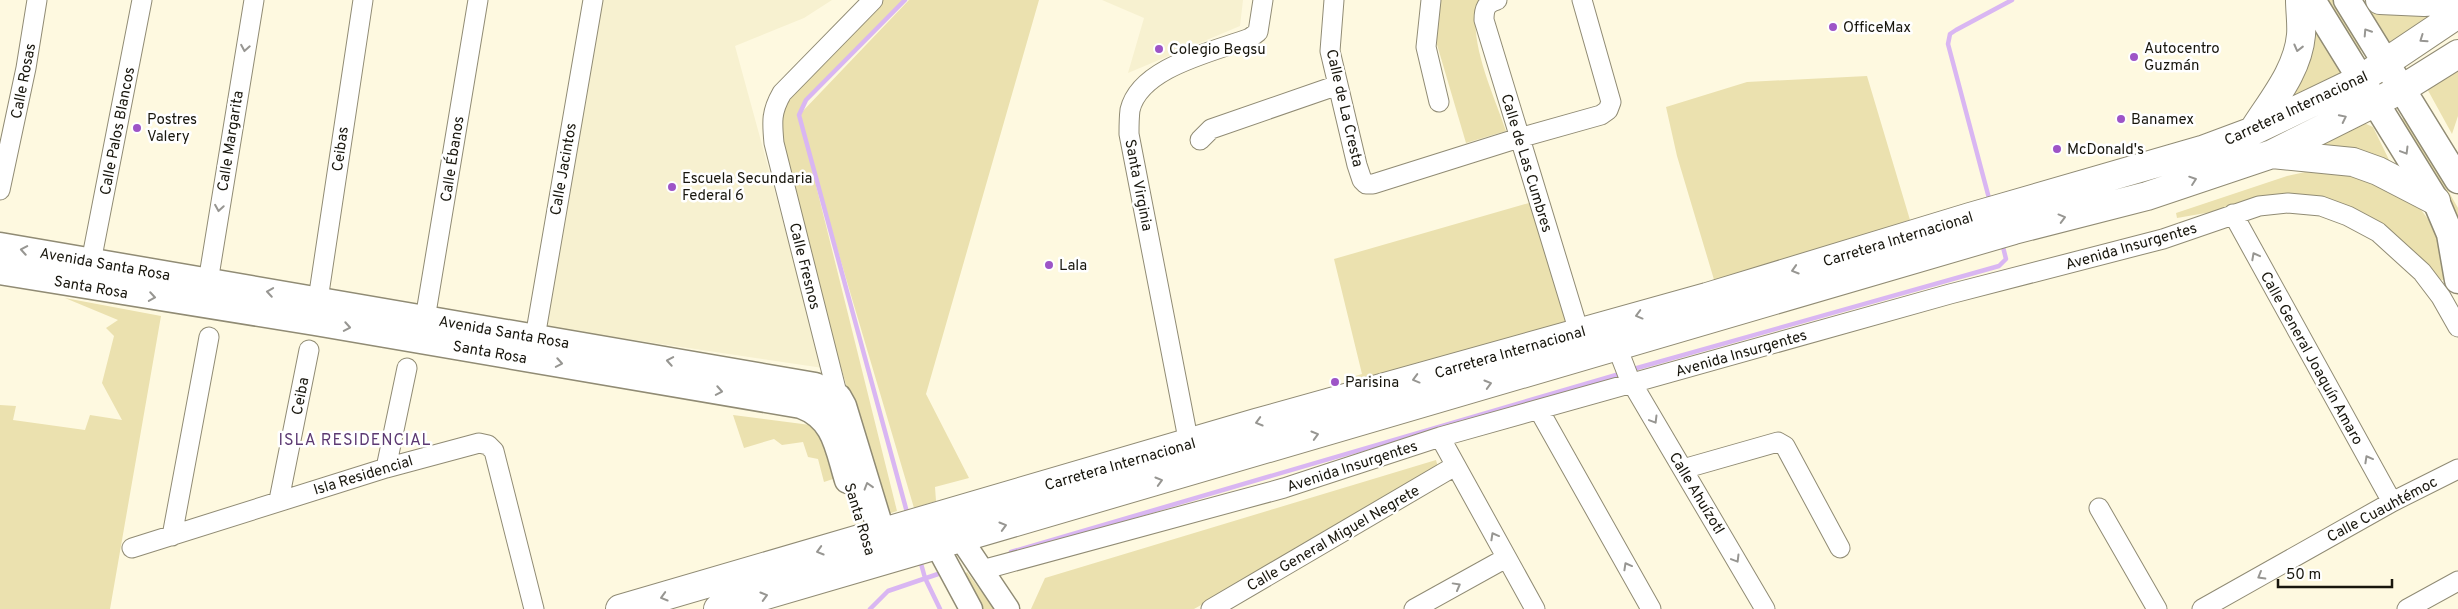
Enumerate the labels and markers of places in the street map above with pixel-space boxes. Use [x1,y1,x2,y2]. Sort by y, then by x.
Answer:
place label: OfficeMax [1843,19,1911,38]
marker: OfficeMax [1827,21,1839,33]
place label: Autocentro Guzmán [2144,40,2220,76]
place label: Colegio Begsu [1169,41,1266,60]
marker: Colegio Begsu [1153,43,1165,55]
marker: Autocentro Guzmán [2128,51,2140,63]
place label: Postres Valery [147,111,197,147]
place label: Banamex [2131,111,2194,130]
marker: Banamex [2115,113,2127,125]
marker: Postres Valery [131,122,143,134]
place label: McDonald's [2067,141,2144,160]
marker: McDonald's [2051,143,2063,155]
place label: Escuela Secundaria Federal 6 [682,170,812,206]
marker: Escuela Secundaria Federal 6 [666,181,678,193]
place label: Lala [1059,257,1087,276]
marker: Lala [1043,259,1055,271]
place label: Parisina [1345,374,1399,393]
marker: Parisina [1329,376,1341,388]

